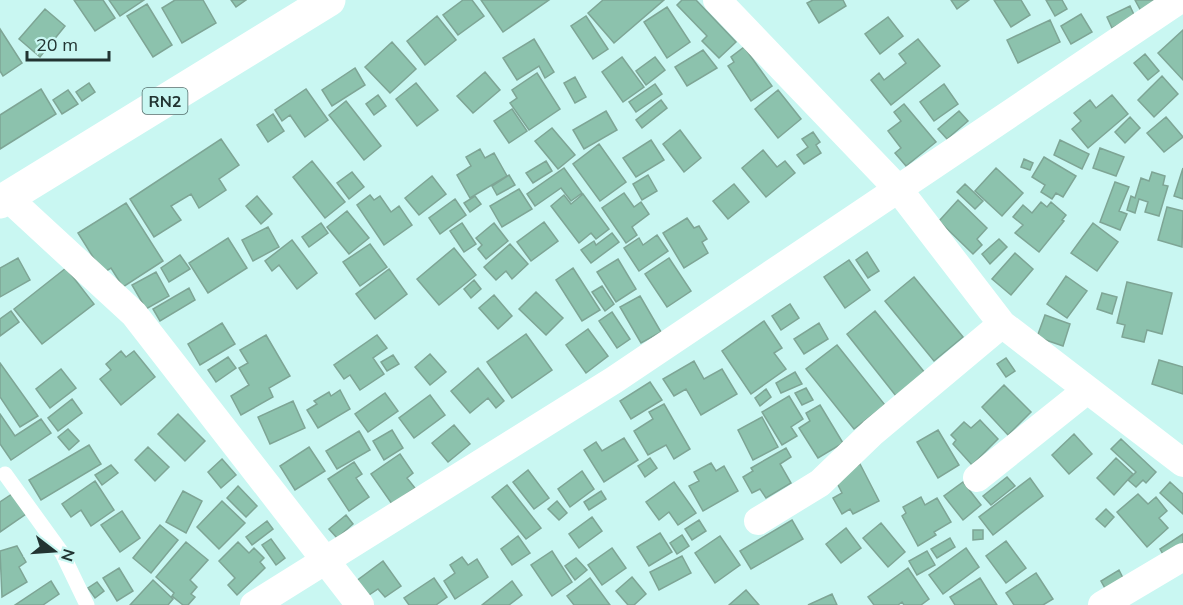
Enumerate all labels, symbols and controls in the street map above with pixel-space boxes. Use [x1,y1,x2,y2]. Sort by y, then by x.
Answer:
scale bar [27,24,110,62]
text: 20 m [36,33,78,56]
road number: RN2 [142,88,188,114]
north arrow [24,521,84,581]
text: N [57,547,80,564]

